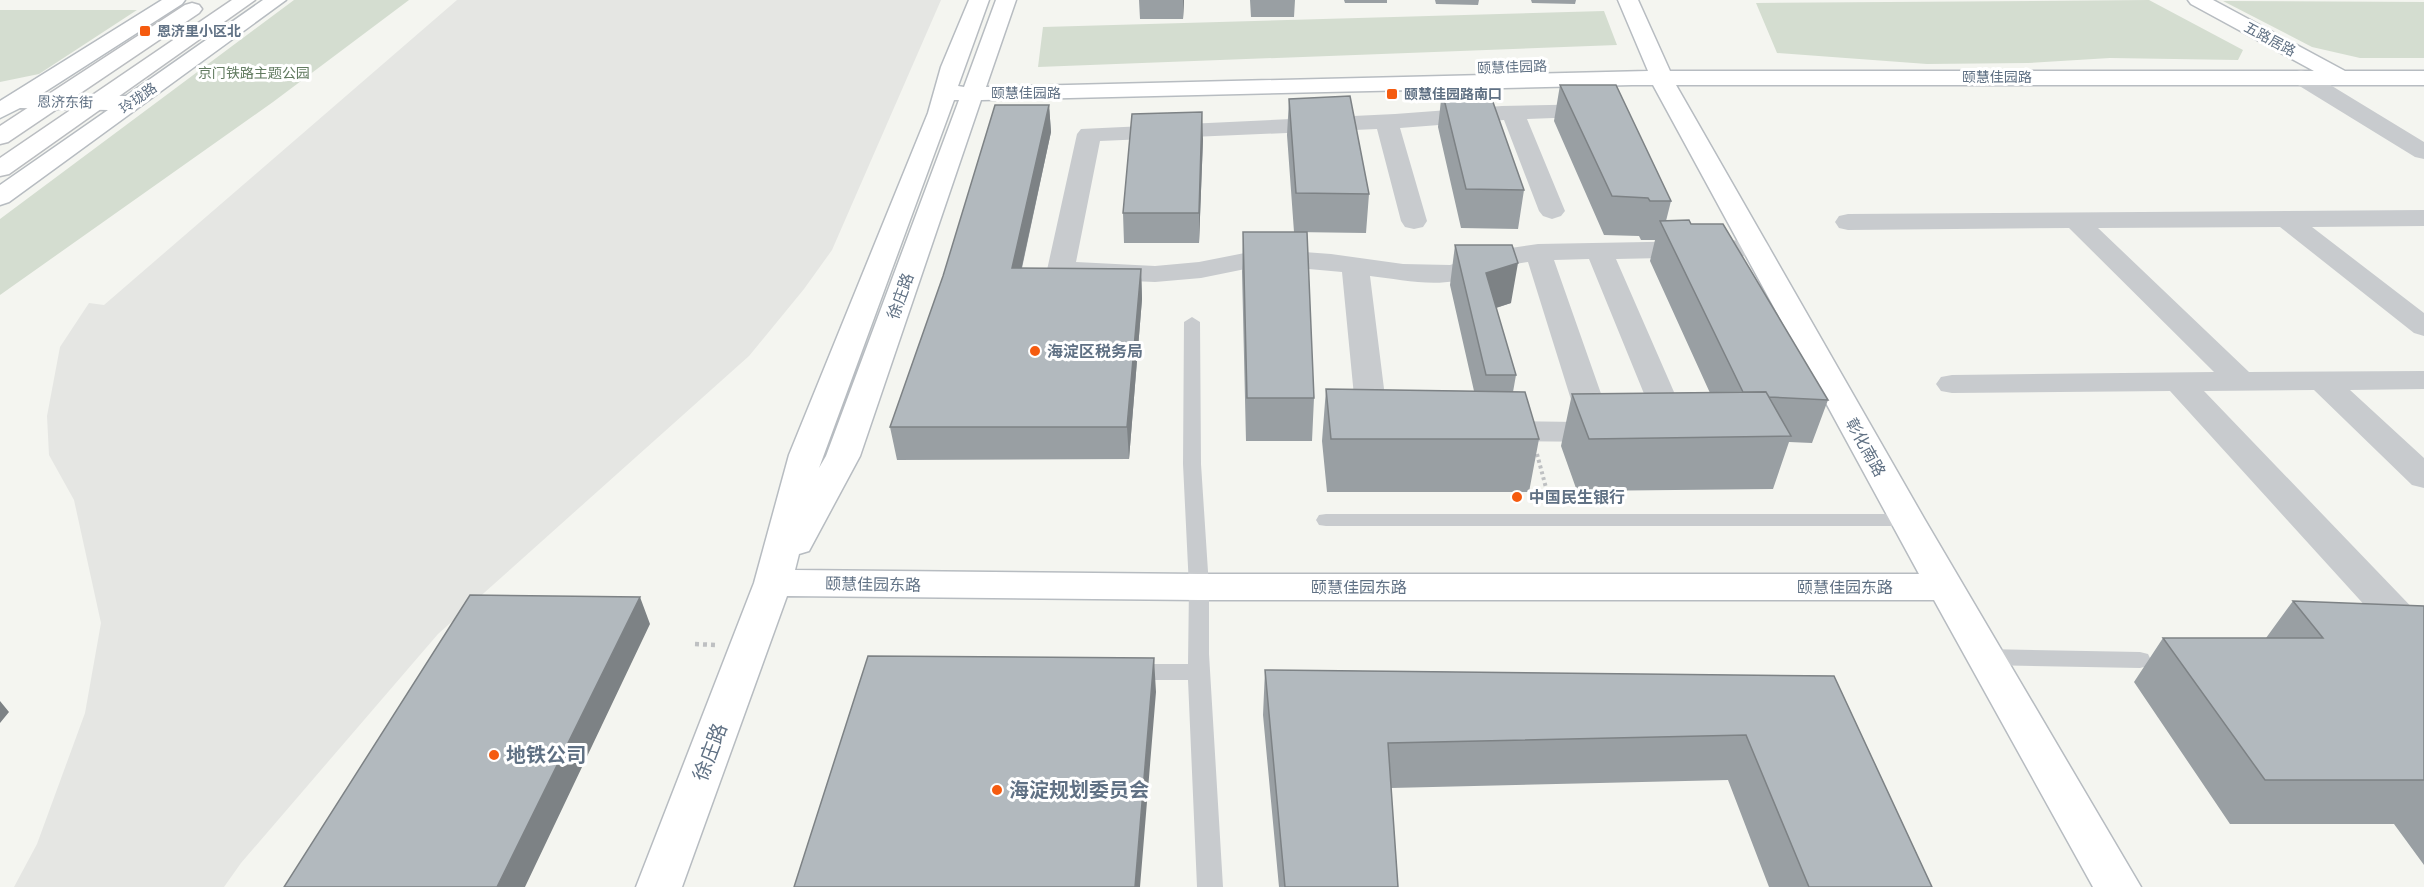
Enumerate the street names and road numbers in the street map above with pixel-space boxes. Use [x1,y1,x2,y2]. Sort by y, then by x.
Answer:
street label: 五路居路 [2242,19,2298,59]
street label: 颐慧佳园路 [1477,58,1547,76]
street label: 颐慧佳园路 [1962,69,2032,85]
street label: 玲珑路 [116,79,160,117]
street label: 颐慧佳园路 [991,85,1061,101]
street label: 恩济东街 [37,94,93,110]
street label: 徐庄路 [883,270,918,322]
street label: 彰化南路 [1842,415,1889,480]
street label: 颐慧佳园东路 [825,574,921,595]
street label: 颐慧佳园东路 [1311,578,1407,597]
street label: 颐慧佳园东路 [1797,578,1893,597]
street label: 徐庄路 [688,720,732,784]

